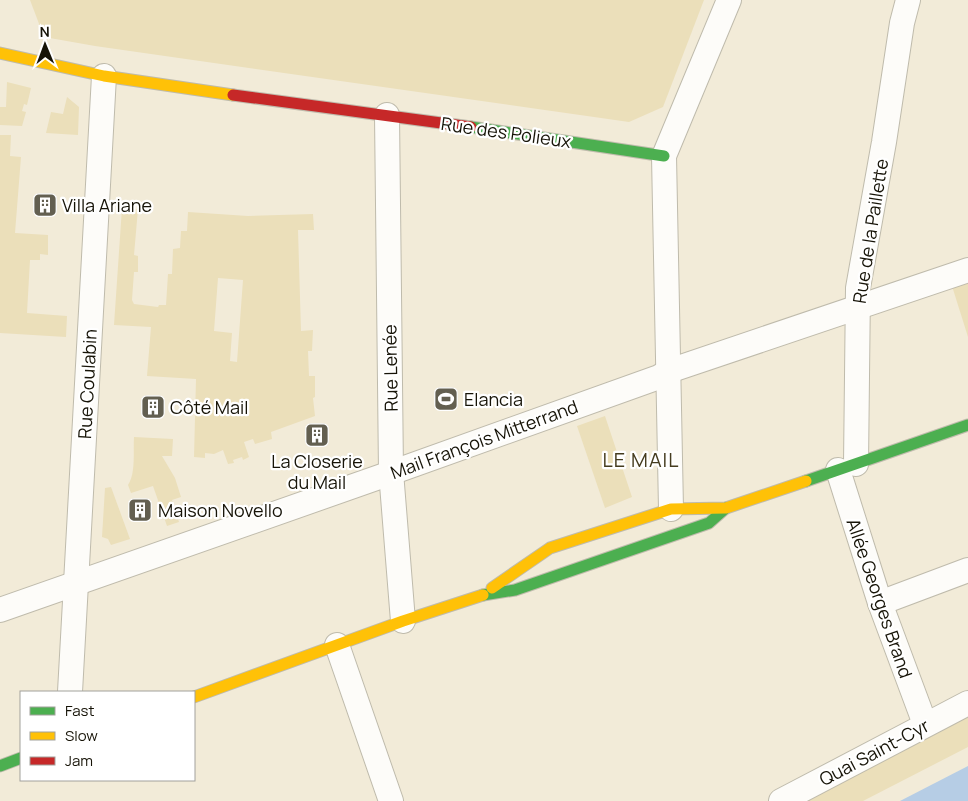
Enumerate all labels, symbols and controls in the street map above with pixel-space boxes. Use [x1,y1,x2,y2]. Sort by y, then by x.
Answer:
north arrow [20,20,70,70]
text: N [40,22,50,41]
street label: Rue des Polieux [439,111,573,153]
street label: Rue de la Paillette [847,157,893,305]
building icon: Villa Ariane [32,192,58,218]
place label: Villa Ariane [62,193,152,217]
street label: Rue Lenée [377,324,403,412]
street label: Rue Coulabin [72,328,102,440]
sports icon: Elancia [433,386,459,412]
place label: Elancia [464,387,523,411]
building icon: Côté Mail [140,394,166,420]
street label: Mail François Mitterrand [387,394,581,484]
place label: Côté Mail [170,395,248,419]
building icon: La Closerie du Mail [304,422,330,448]
district label: LE MAIL [603,446,679,473]
place label: La Closerie du Mail [271,449,363,494]
building icon: Maison Novello [127,497,153,523]
place label: Maison Novello [158,498,283,522]
street label: Allée Georges Brand [841,515,919,681]
legend [20,691,195,781]
text: Fast [65,700,94,721]
street label: Quai Saint-Cyr [815,713,934,791]
text: Slow [65,725,98,746]
text: Jam [65,750,93,771]

